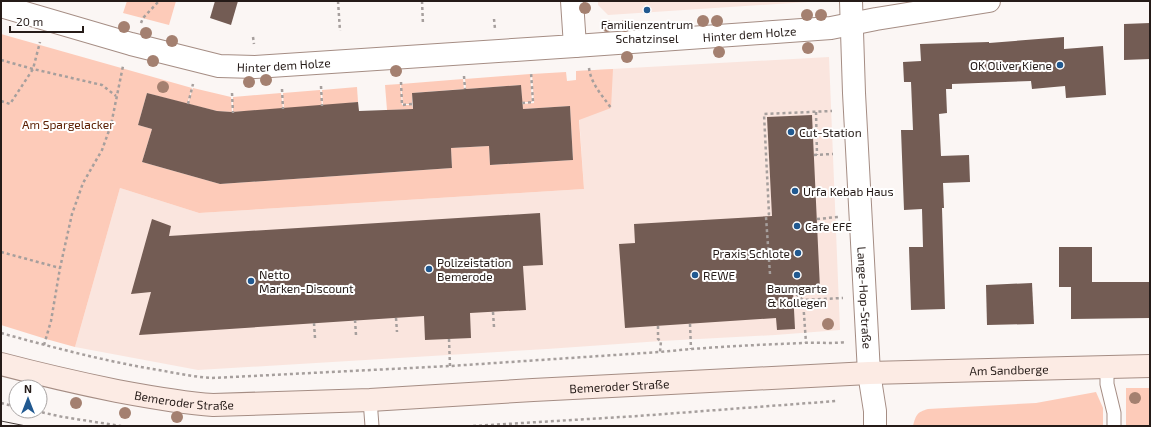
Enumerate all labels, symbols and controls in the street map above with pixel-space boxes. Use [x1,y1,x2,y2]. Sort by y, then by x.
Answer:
marker: Familienzentrum Schatzinsel [642,5,652,15]
scale bar [10,8,83,34]
text: 20 m [16,14,43,28]
place label: Familienzentrum Schatzinsel [601,17,693,45]
street label: Hinter dem Holze [702,23,797,44]
street label: Hinter dem Holze [237,55,331,74]
place label: OK Oliver Kiene [970,58,1052,72]
marker: OK Oliver Kiene [1055,60,1065,70]
park label: Am Spargelacker [22,117,114,131]
place label: Cut-Station [799,125,862,139]
marker: Cut-Station [786,127,796,137]
place label: Urfa Kebab Haus [803,184,894,198]
marker: Urfa Kebab Haus [790,186,800,196]
place label: Cafe EFE [805,219,852,233]
marker: Cafe EFE [792,221,802,231]
place label: Praxis Schlote [712,246,790,260]
street label: Lange-Hop-Straße [855,246,875,349]
marker: Praxis Schlote [793,248,803,258]
place label: Polizeistation Bemerode [437,255,512,283]
marker: Polizeistation Bemerode [424,264,434,274]
place label: Netto Marken-Discount [259,267,354,295]
place label: REWE [703,268,736,282]
marker: REWE [690,270,700,280]
marker: Baumgarte & Kollegen [792,270,802,280]
marker: Netto Marken-Discount [246,276,256,286]
place label: Baumgarte & Kollegen [767,281,827,309]
street label: Am Sandberge [969,362,1049,377]
street label: Bemeroder Straße [569,376,670,395]
north arrow [8,379,48,419]
text: N [24,382,32,395]
street label: Bemeroder Straße [133,387,234,412]

